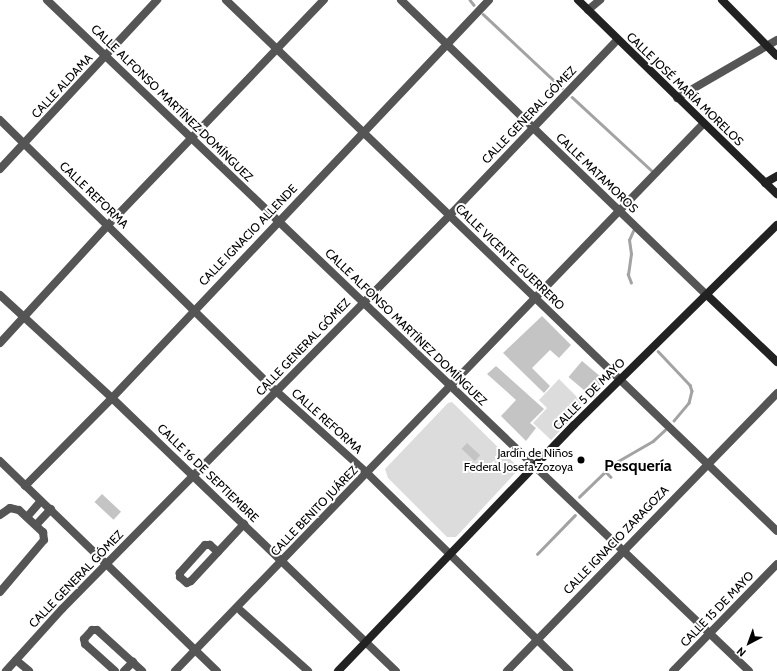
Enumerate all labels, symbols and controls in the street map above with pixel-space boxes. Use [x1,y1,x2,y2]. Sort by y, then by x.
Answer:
street label: CALLE ALFONSO MARTÍNEZ DOMÍNGUEZ [88,22,256,184]
street label: CALLE JOSÉ MARÍA MORELOS [623,29,747,149]
street label: CALLE ALDAMA [29,51,95,121]
street label: CALLE GENERAL GÓMEZ [479,63,579,167]
street label: CALLE MATAMOROS [553,130,641,216]
street label: CALLE REFORMA [57,159,131,231]
street label: CALLE IGNACIO ALLENDE [196,181,300,289]
street label: CALLE VICENTE GUERRERO [453,201,567,313]
street label: CALLE ALFONSO MARTÍNEZ DOMÍNGUEZ [322,246,490,408]
street label: CALLE GENERAL GÓMEZ [253,295,353,399]
street label: CALLE 5 DE MAYO [550,355,628,433]
street label: CALLE REFORMA [289,386,365,456]
street label: CALLE 16 DE SEPTIEMBRE [154,421,262,525]
place label: Jardín de Niños Federal Josefa Zozoya [464,446,573,474]
marker: Jardín de Niños Federal Josefa Zozoya [576,455,586,465]
district label: Pesquería [604,456,672,476]
street label: CALLE BENITO JUÁREZ [268,463,360,559]
street label: CALLE IGNACIO ZARAGOZA [560,483,672,597]
street label: CALLE GENERAL GÓMEZ [26,527,126,631]
street label: CALLE 15 DE MAYO [677,568,757,650]
north arrow [729,623,769,663]
text: N [734,644,749,660]

